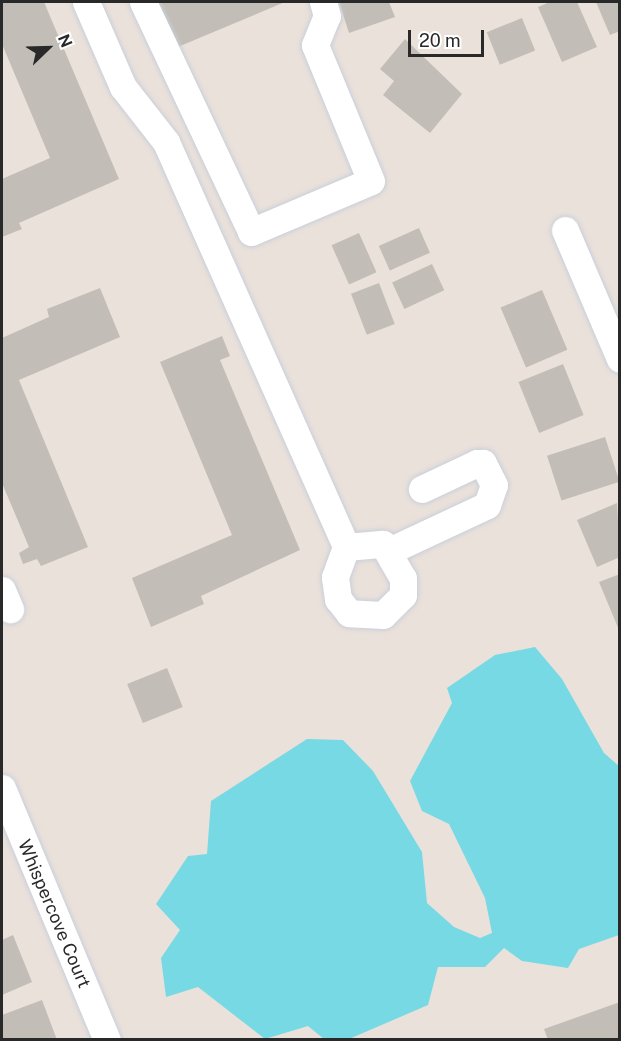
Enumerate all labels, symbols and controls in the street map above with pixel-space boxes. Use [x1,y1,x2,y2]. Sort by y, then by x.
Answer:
north arrow [18,18,78,78]
scale bar [411,18,488,56]
text: 20 m [419,30,461,51]
text: N [54,31,76,50]
street label: Whispercove Court [13,837,95,991]

